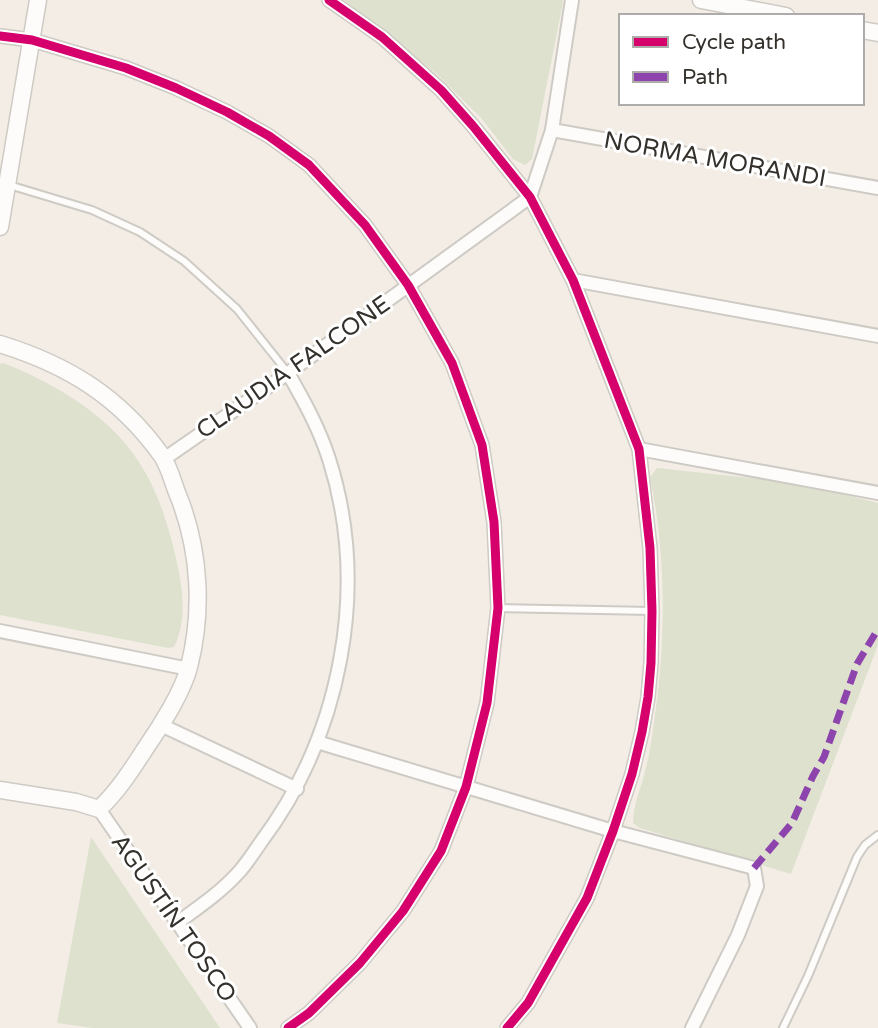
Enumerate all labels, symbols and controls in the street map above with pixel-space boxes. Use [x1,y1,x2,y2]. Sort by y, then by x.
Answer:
legend [619,14,864,105]
text: Cycle path [682,30,786,55]
text: Path [682,65,728,90]
street label: NORMA MORANDI [602,126,828,193]
street label: CLAUDIA FALCONE [191,290,396,445]
street label: AGUSTÍN TOSCO [105,828,243,1008]

